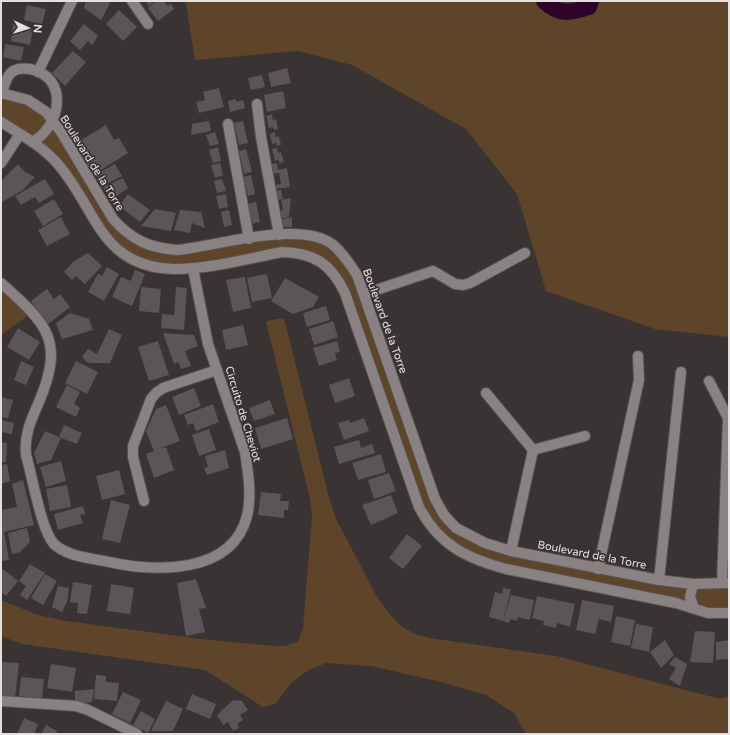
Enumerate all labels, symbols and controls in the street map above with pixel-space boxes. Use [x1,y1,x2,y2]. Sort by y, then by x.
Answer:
north arrow [8,8,48,48]
text: N [31,24,44,34]
street label: Boulevard de la Torre [57,113,127,213]
street label: Boulevard de la Torre [360,267,410,375]
street label: Circuito de Cheviot [222,365,264,463]
street label: Boulevard de la Torre [536,538,648,572]

